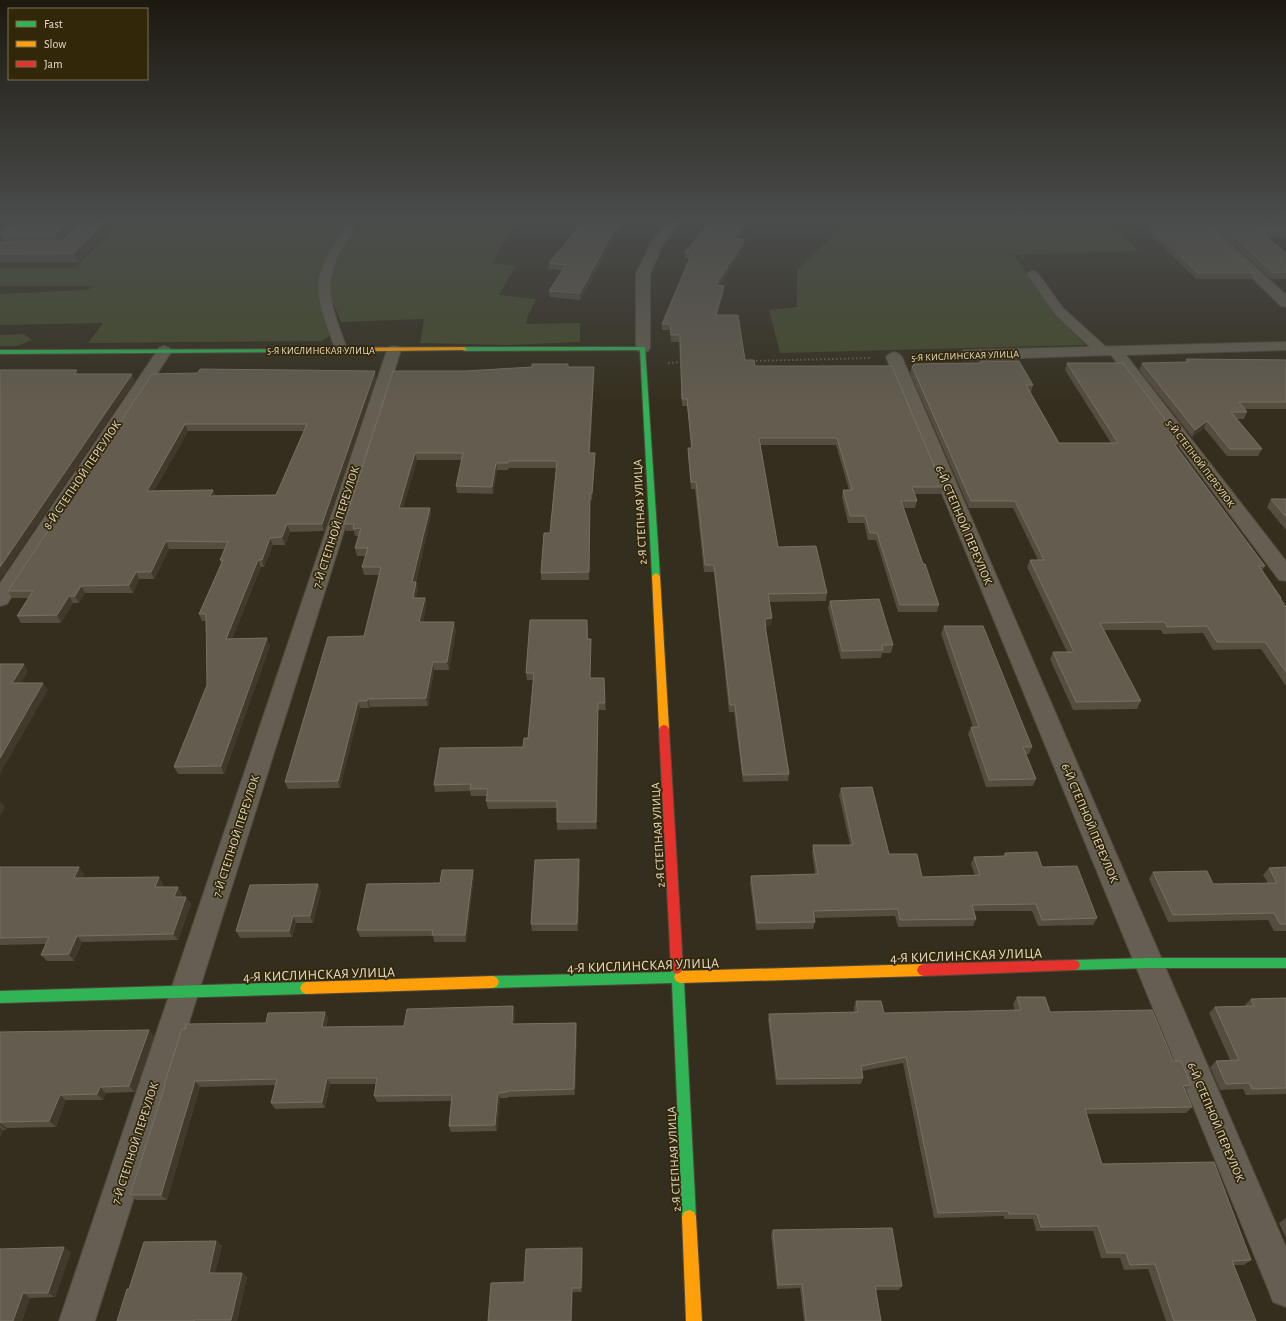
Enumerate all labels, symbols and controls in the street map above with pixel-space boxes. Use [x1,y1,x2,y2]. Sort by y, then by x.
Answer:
legend [8,8,148,80]
text: Fast [44,18,63,30]
text: Slow [44,38,66,50]
text: Jam [44,58,63,70]
street label: 5-Я КИСЛИНСКАЯ УЛИЦА [267,346,375,356]
street label: 5-Я КИСЛИНСКАЯ УЛИЦА [911,349,1019,363]
street label: 8-Й СТЕПНОЙ ПЕРЕУЛОК [40,418,123,532]
street label: 5-Й СТЕПНОЙ ПЕРЕУЛОК [1164,418,1237,509]
street label: 2-Я СТЕПНАЯ УЛИЦА [631,459,649,565]
street label: 6-Й СТЕПНОЙ ПЕРЕУЛОК [933,463,996,586]
street label: 7-Й СТЕПНОЙ ПЕРЕУЛОК [310,464,361,590]
street label: 6-Й СТЕПНОЙ ПЕРЕУЛОК [1059,761,1122,884]
street label: 7-Й СТЕПНОЙ ПЕРЕУЛОК [210,773,261,899]
street label: 2-Я СТЕПНАЯ УЛИЦА [649,782,667,888]
street label: 4-Я КИСЛИНСКАЯ УЛИЦА [890,946,1042,966]
street label: 4-Я КИСЛИНСКАЯ УЛИЦА [567,956,719,976]
street label: 4-Я КИСЛИНСКАЯ УЛИЦА [243,965,395,985]
street label: 6-Й СТЕПНОЙ ПЕРЕУЛОК [1185,1060,1248,1183]
street label: 7-Й СТЕПНОЙ ПЕРЕУЛОК [109,1080,160,1206]
street label: 2-Я СТЕПНАЯ УЛИЦА [665,1106,683,1212]

